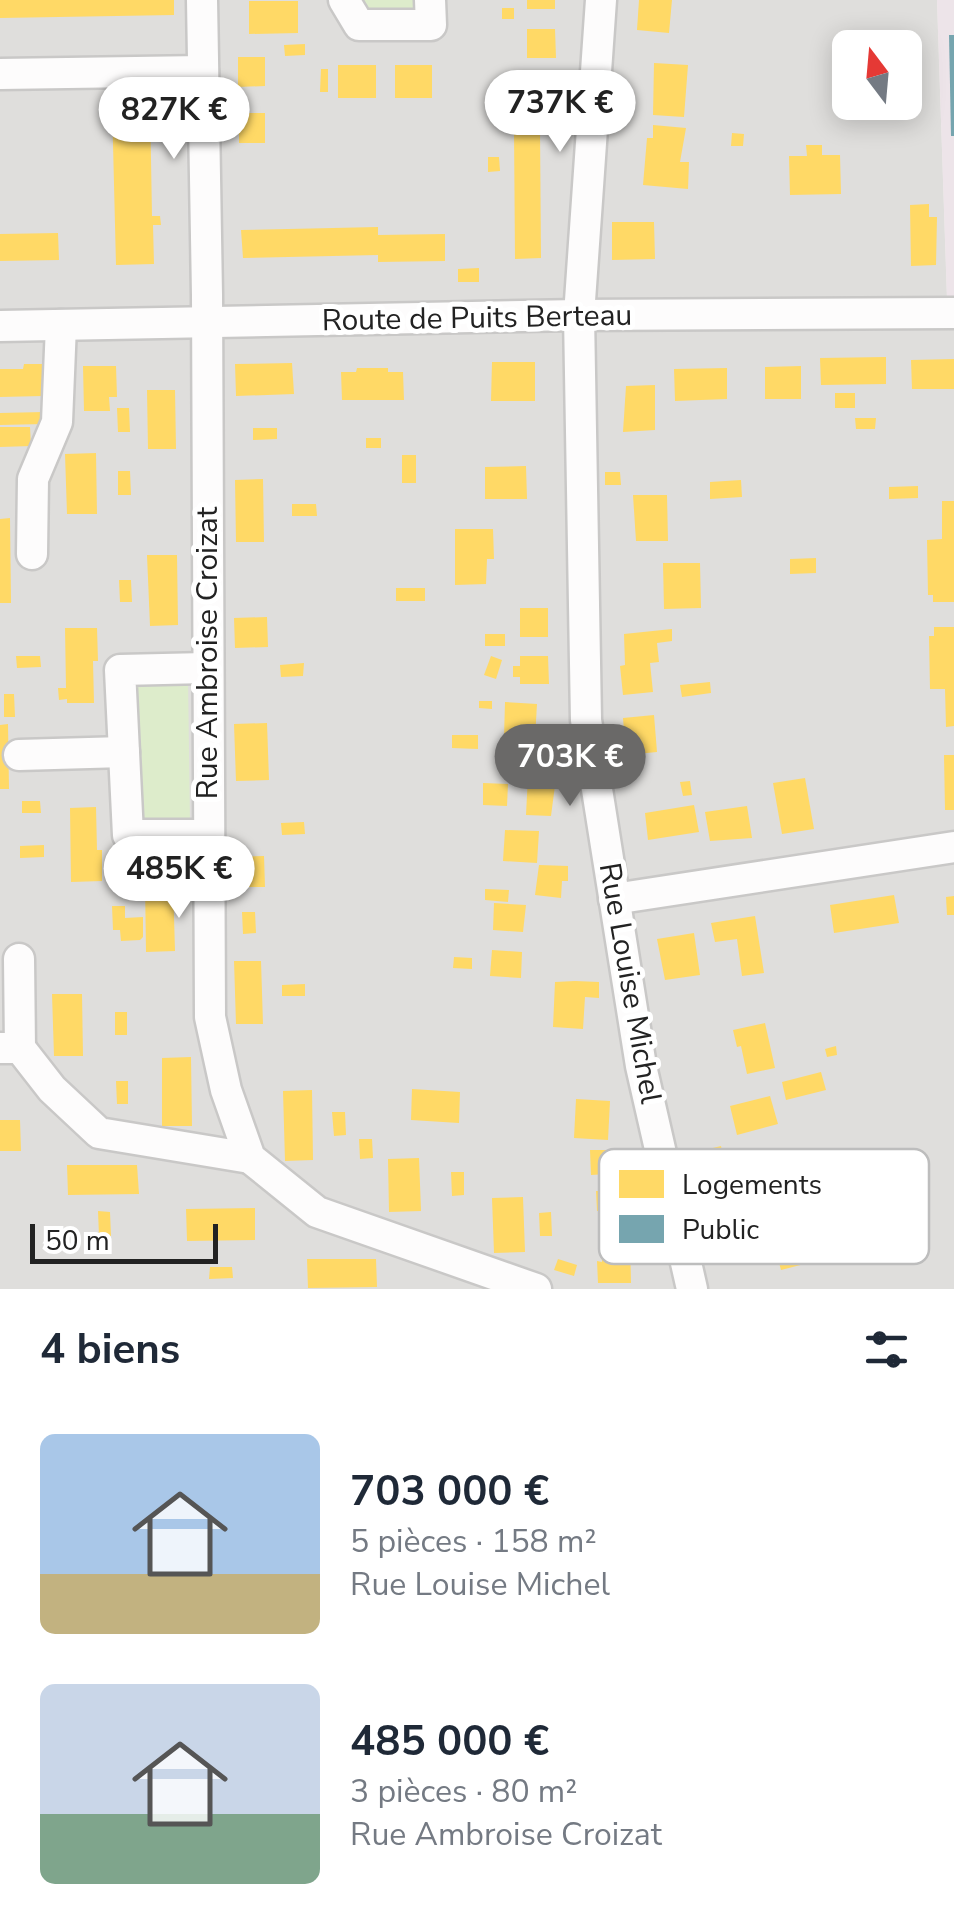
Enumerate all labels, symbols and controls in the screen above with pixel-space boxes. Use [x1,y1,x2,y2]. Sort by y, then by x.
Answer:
north arrow [832,30,922,120]
map controls [832,30,922,120]
pin: 737K € [479,70,641,155]
pin: 827K € [93,77,255,162]
text: 737K € [507,81,613,124]
text: 827K € [121,88,227,131]
street label: Route de Puits Berteau [321,295,633,341]
street label: Rue Ambroise Croizat [187,506,228,799]
pin: 703K € [489,724,651,809]
text: 703K € [517,735,623,778]
pin: 485K € [98,836,260,921]
text: 485K € [126,847,232,890]
street label: Rue Louise Michel [589,859,671,1107]
legend [599,1149,929,1264]
text: Logements [682,1166,822,1204]
text: Public [682,1211,759,1249]
scale bar [30,1219,218,1264]
text: 50 m [45,1222,110,1260]
text: 4 biens [40,1321,180,1378]
icon: filters [859,1322,914,1377]
text: 703 000 € [350,1463,549,1520]
icon: home [120,1474,240,1594]
text: 5 pièces · 158 m² [350,1520,597,1563]
text: Rue Louise Michel [350,1563,610,1606]
text: 485 000 € [350,1713,549,1770]
icon: home [120,1724,240,1844]
text: 3 pièces · 80 m² [350,1770,577,1813]
text: Rue Ambroise Croizat [350,1813,662,1856]

